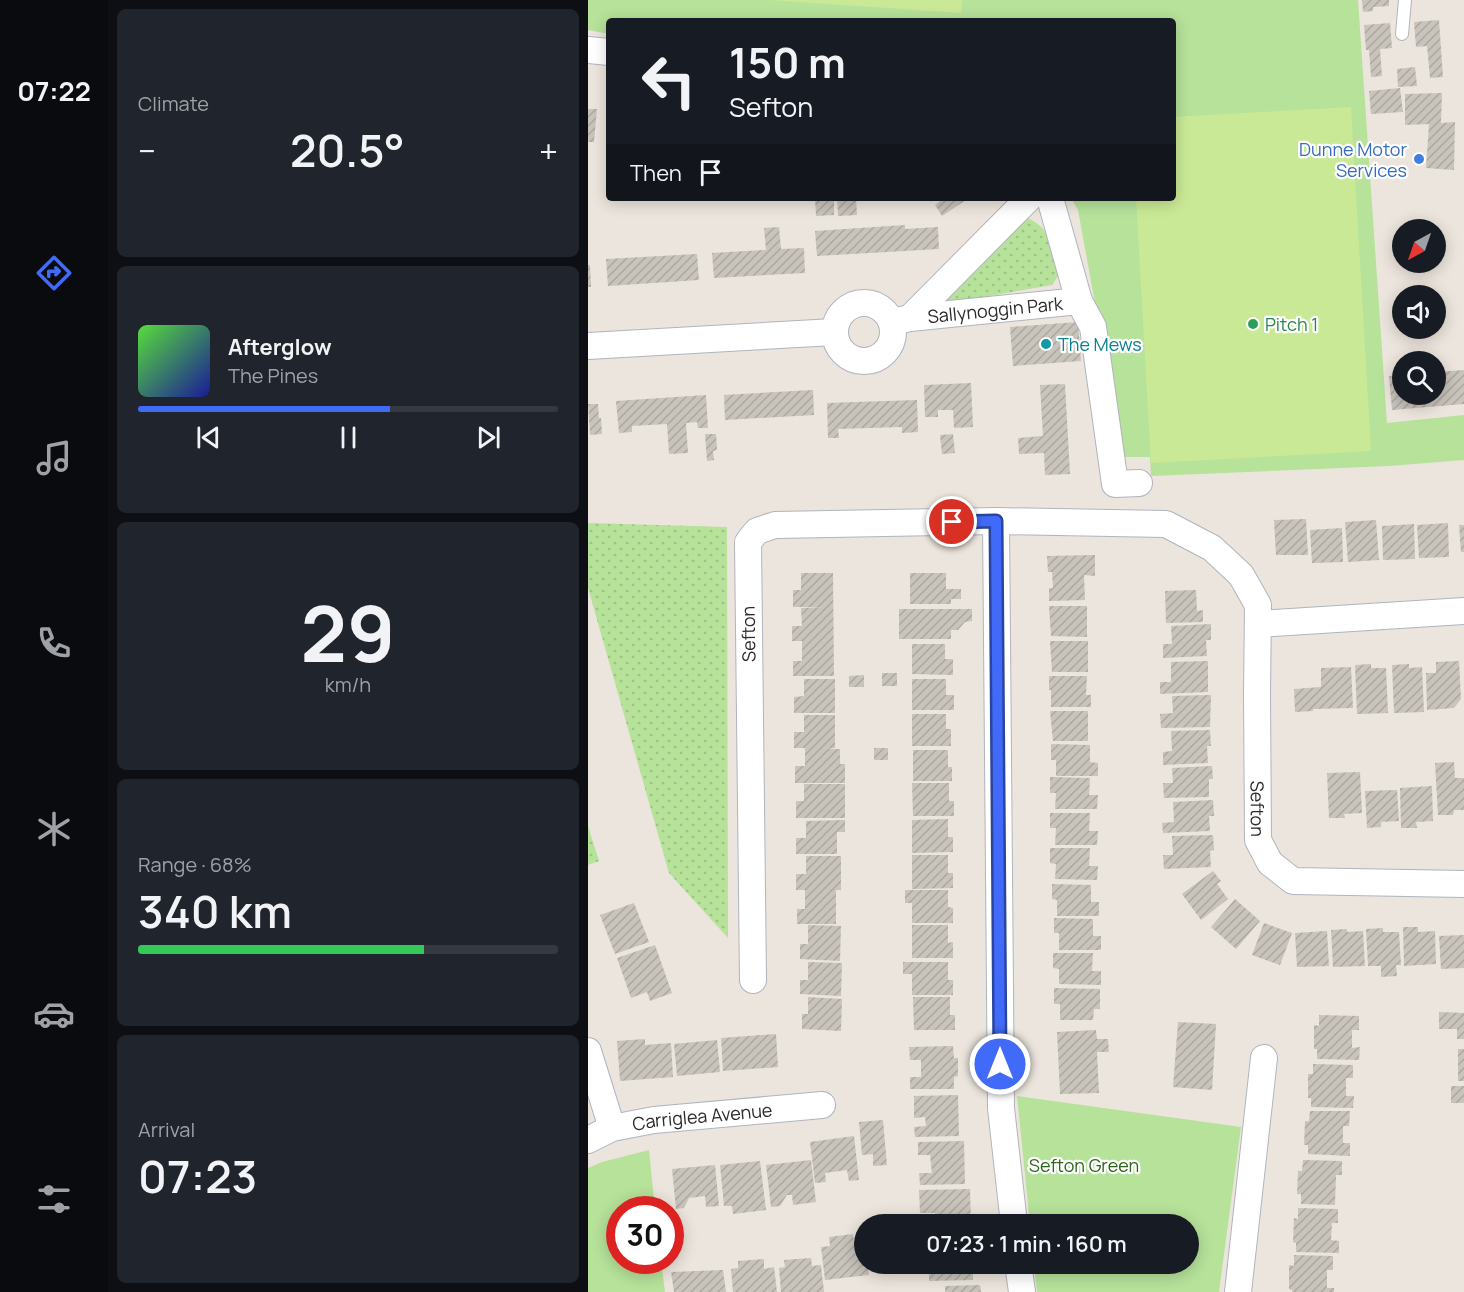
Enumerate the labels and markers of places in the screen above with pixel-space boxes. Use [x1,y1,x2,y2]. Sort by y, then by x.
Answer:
place label: Dunne Motor Services [1299,137,1407,182]
marker: Dunne Motor Services [1412,152,1426,166]
place label: Pitch 1 [1265,312,1318,336]
marker: Pitch 1 [1246,317,1260,331]
place label: The Mews [1058,332,1142,356]
marker: The Mews [1039,337,1053,351]
pin [926,496,977,547]

